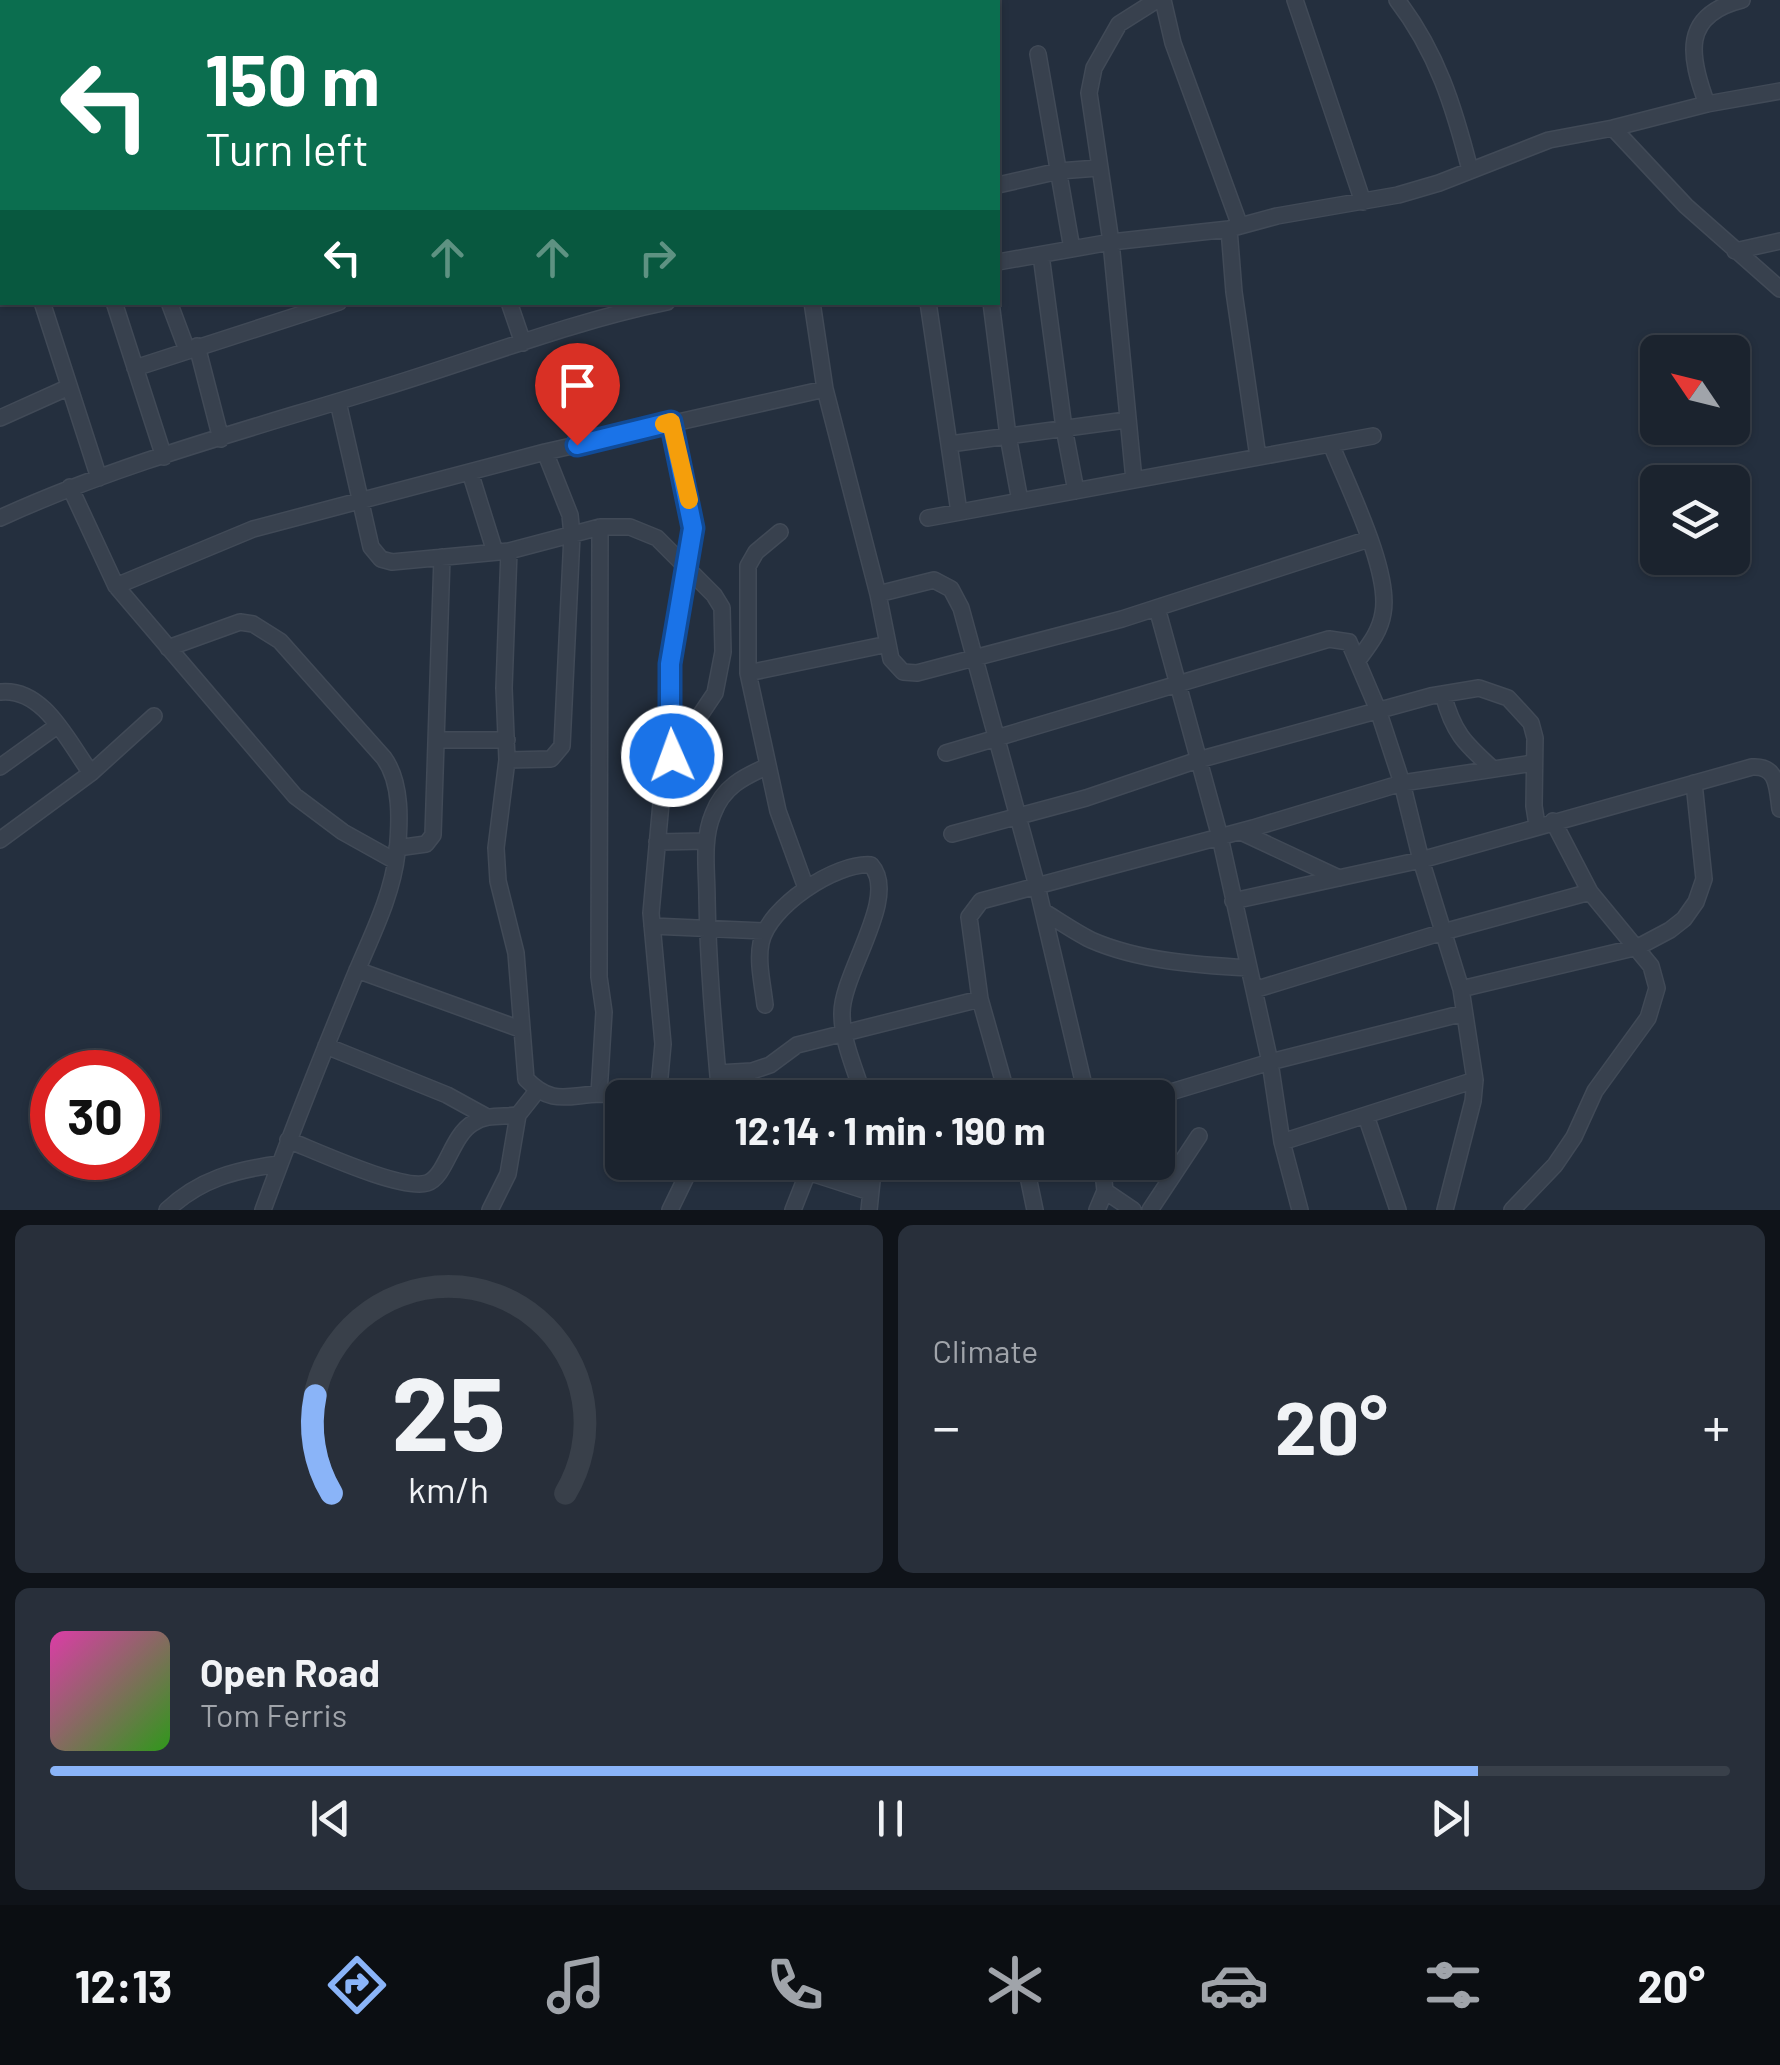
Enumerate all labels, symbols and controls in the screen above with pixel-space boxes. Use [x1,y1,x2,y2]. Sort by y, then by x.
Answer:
text: 150 m [205,36,380,120]
icon: left [40,40,170,170]
text: Turn left [205,121,369,175]
icon: left [315,230,370,285]
icon: ahead [420,230,475,285]
icon: ahead [525,230,580,285]
icon: right [630,230,685,285]
north arrow [1640,335,1750,445]
map controls [1640,335,1750,575]
pin [535,343,620,446]
icon: arrive [550,358,605,413]
button: layers [1640,465,1750,575]
position arrow [620,704,724,808]
speed limit sign: 30 [30,1050,160,1180]
text: 12:14 · 1 min · 190 m [734,1107,1046,1153]
text: Climate [933,1331,1038,1369]
text: 25 [392,1347,506,1472]
text: 20° [1275,1380,1388,1470]
text: − [933,1392,960,1458]
text: + [1702,1392,1730,1458]
text: km/h [408,1467,489,1510]
text: Open Road [200,1649,380,1695]
text: Tom Ferris [200,1695,347,1733]
icon: previous [303,1791,358,1846]
icon: pause [863,1791,918,1846]
icon: next [1423,1791,1478,1846]
icon: directions [322,1950,392,2020]
icon: music [541,1950,611,2020]
icon: phone [760,1950,830,2020]
icon: climate [980,1950,1050,2020]
icon: car [1199,1950,1269,2020]
icon: filters [1418,1950,1488,2020]
text: 12:13 [75,1958,172,2012]
text: 20° [1637,1958,1705,2012]

